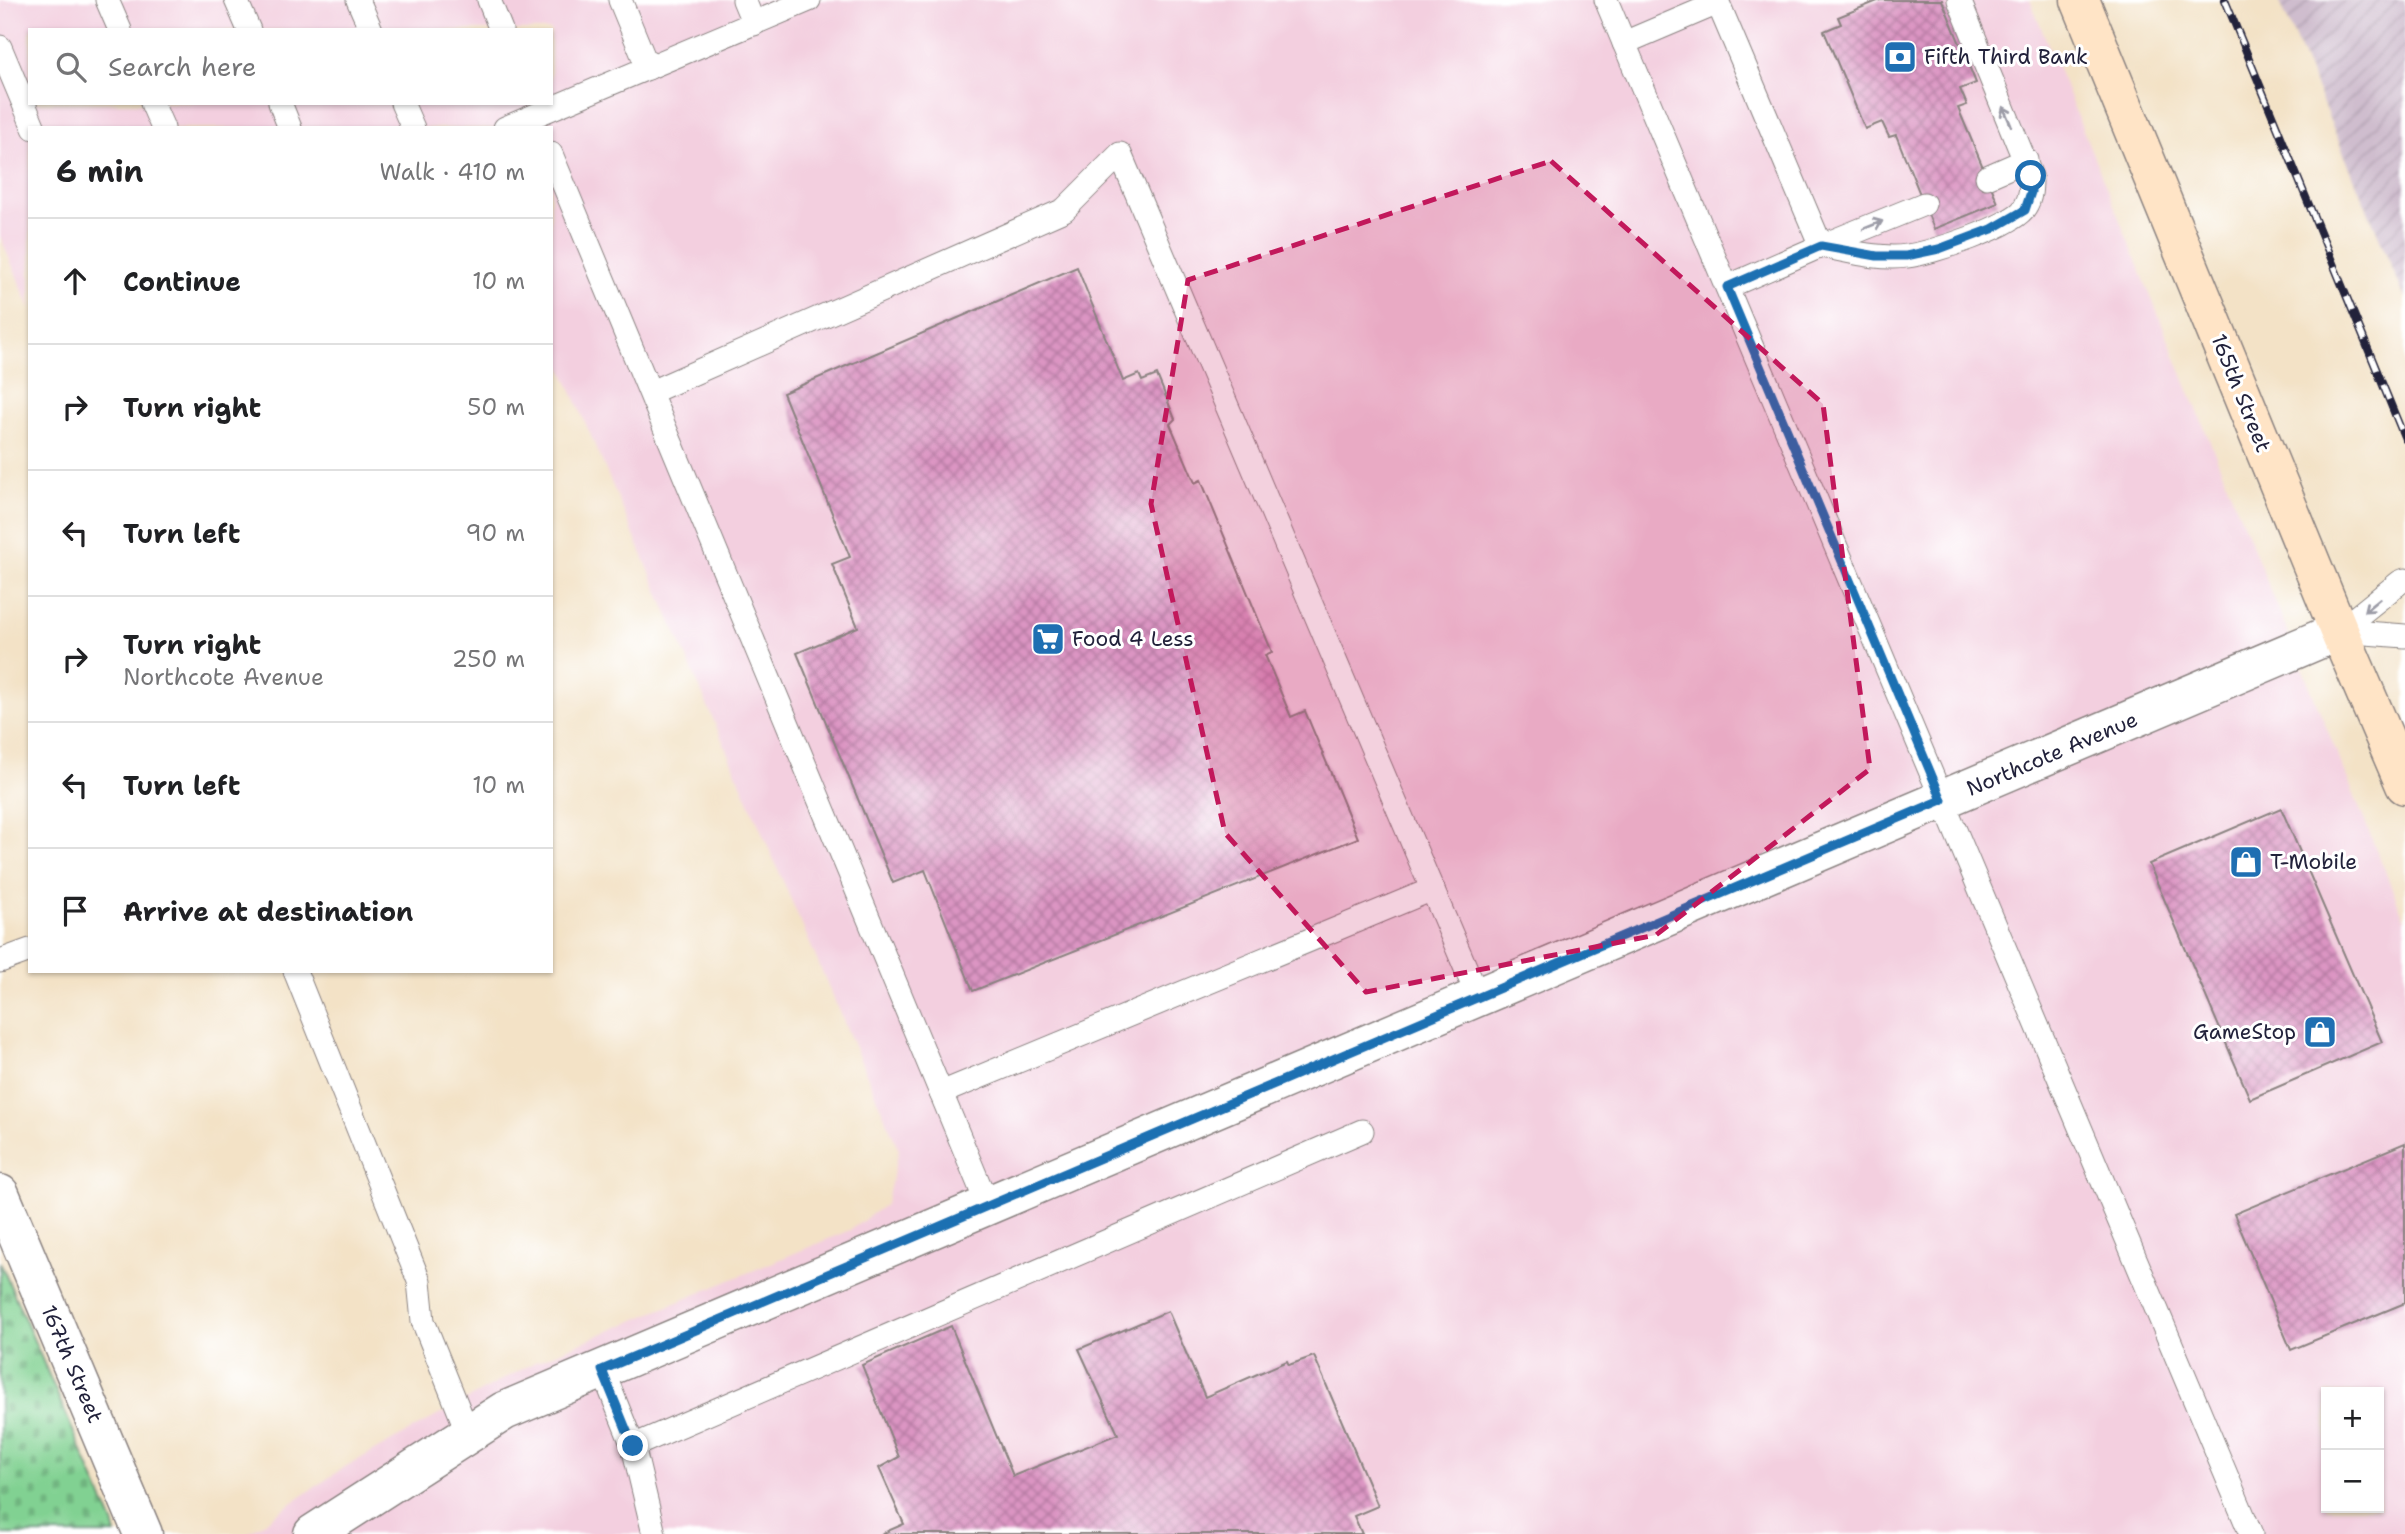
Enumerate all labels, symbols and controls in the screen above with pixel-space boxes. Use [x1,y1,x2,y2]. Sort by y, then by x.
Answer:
search box [28,28,553,105]
bank icon: Fifth Third Bank [1881,38,1919,76]
place label: Fifth Third Bank [1924,43,2088,71]
icon: search [52,48,90,86]
text: Search here [108,49,257,84]
one-way arrow [2000,106,2013,128]
text: 6 min [56,151,143,192]
text: Walk · 410 m [380,157,525,187]
route start [2015,160,2046,191]
one-way arrow [1861,218,1883,231]
icon: ahead [56,262,94,300]
text: Continue [123,264,241,299]
text: 10 m [472,266,525,296]
street label: 165th Street [2204,330,2278,456]
icon: right [56,388,94,426]
text: Turn right [123,390,261,425]
text: 50 m [467,392,525,422]
icon: left [56,514,94,552]
text: Turn left [123,516,240,551]
text: 90 m [465,518,525,548]
one-way arrow [2363,597,2381,613]
supermarket icon: Food 4 Less [1029,620,1067,658]
place label: Food 4 Less [1072,625,1194,653]
text: Turn right [123,627,261,662]
icon: right [56,640,94,678]
text: 250 m [452,644,525,674]
text: Northcote Avenue [123,662,324,692]
street label: Northcote Avenue [1962,705,2142,803]
icon: left [56,766,94,804]
text: Turn left [123,768,240,803]
text: 10 m [472,770,525,800]
shop icon: T-Mobile [2227,843,2265,881]
place label: T-Mobile [2270,848,2357,876]
icon: arrive [56,892,94,930]
text: Arrive at destination [123,894,413,929]
shop icon: GameStop [2301,1013,2339,1051]
place label: GameStop [2193,1018,2296,1046]
street label: 167th Street [35,1301,109,1427]
map controls [2321,1387,2384,1513]
button: + [2321,1387,2384,1450]
route end [617,1430,648,1461]
button: − [2321,1450,2384,1513]

